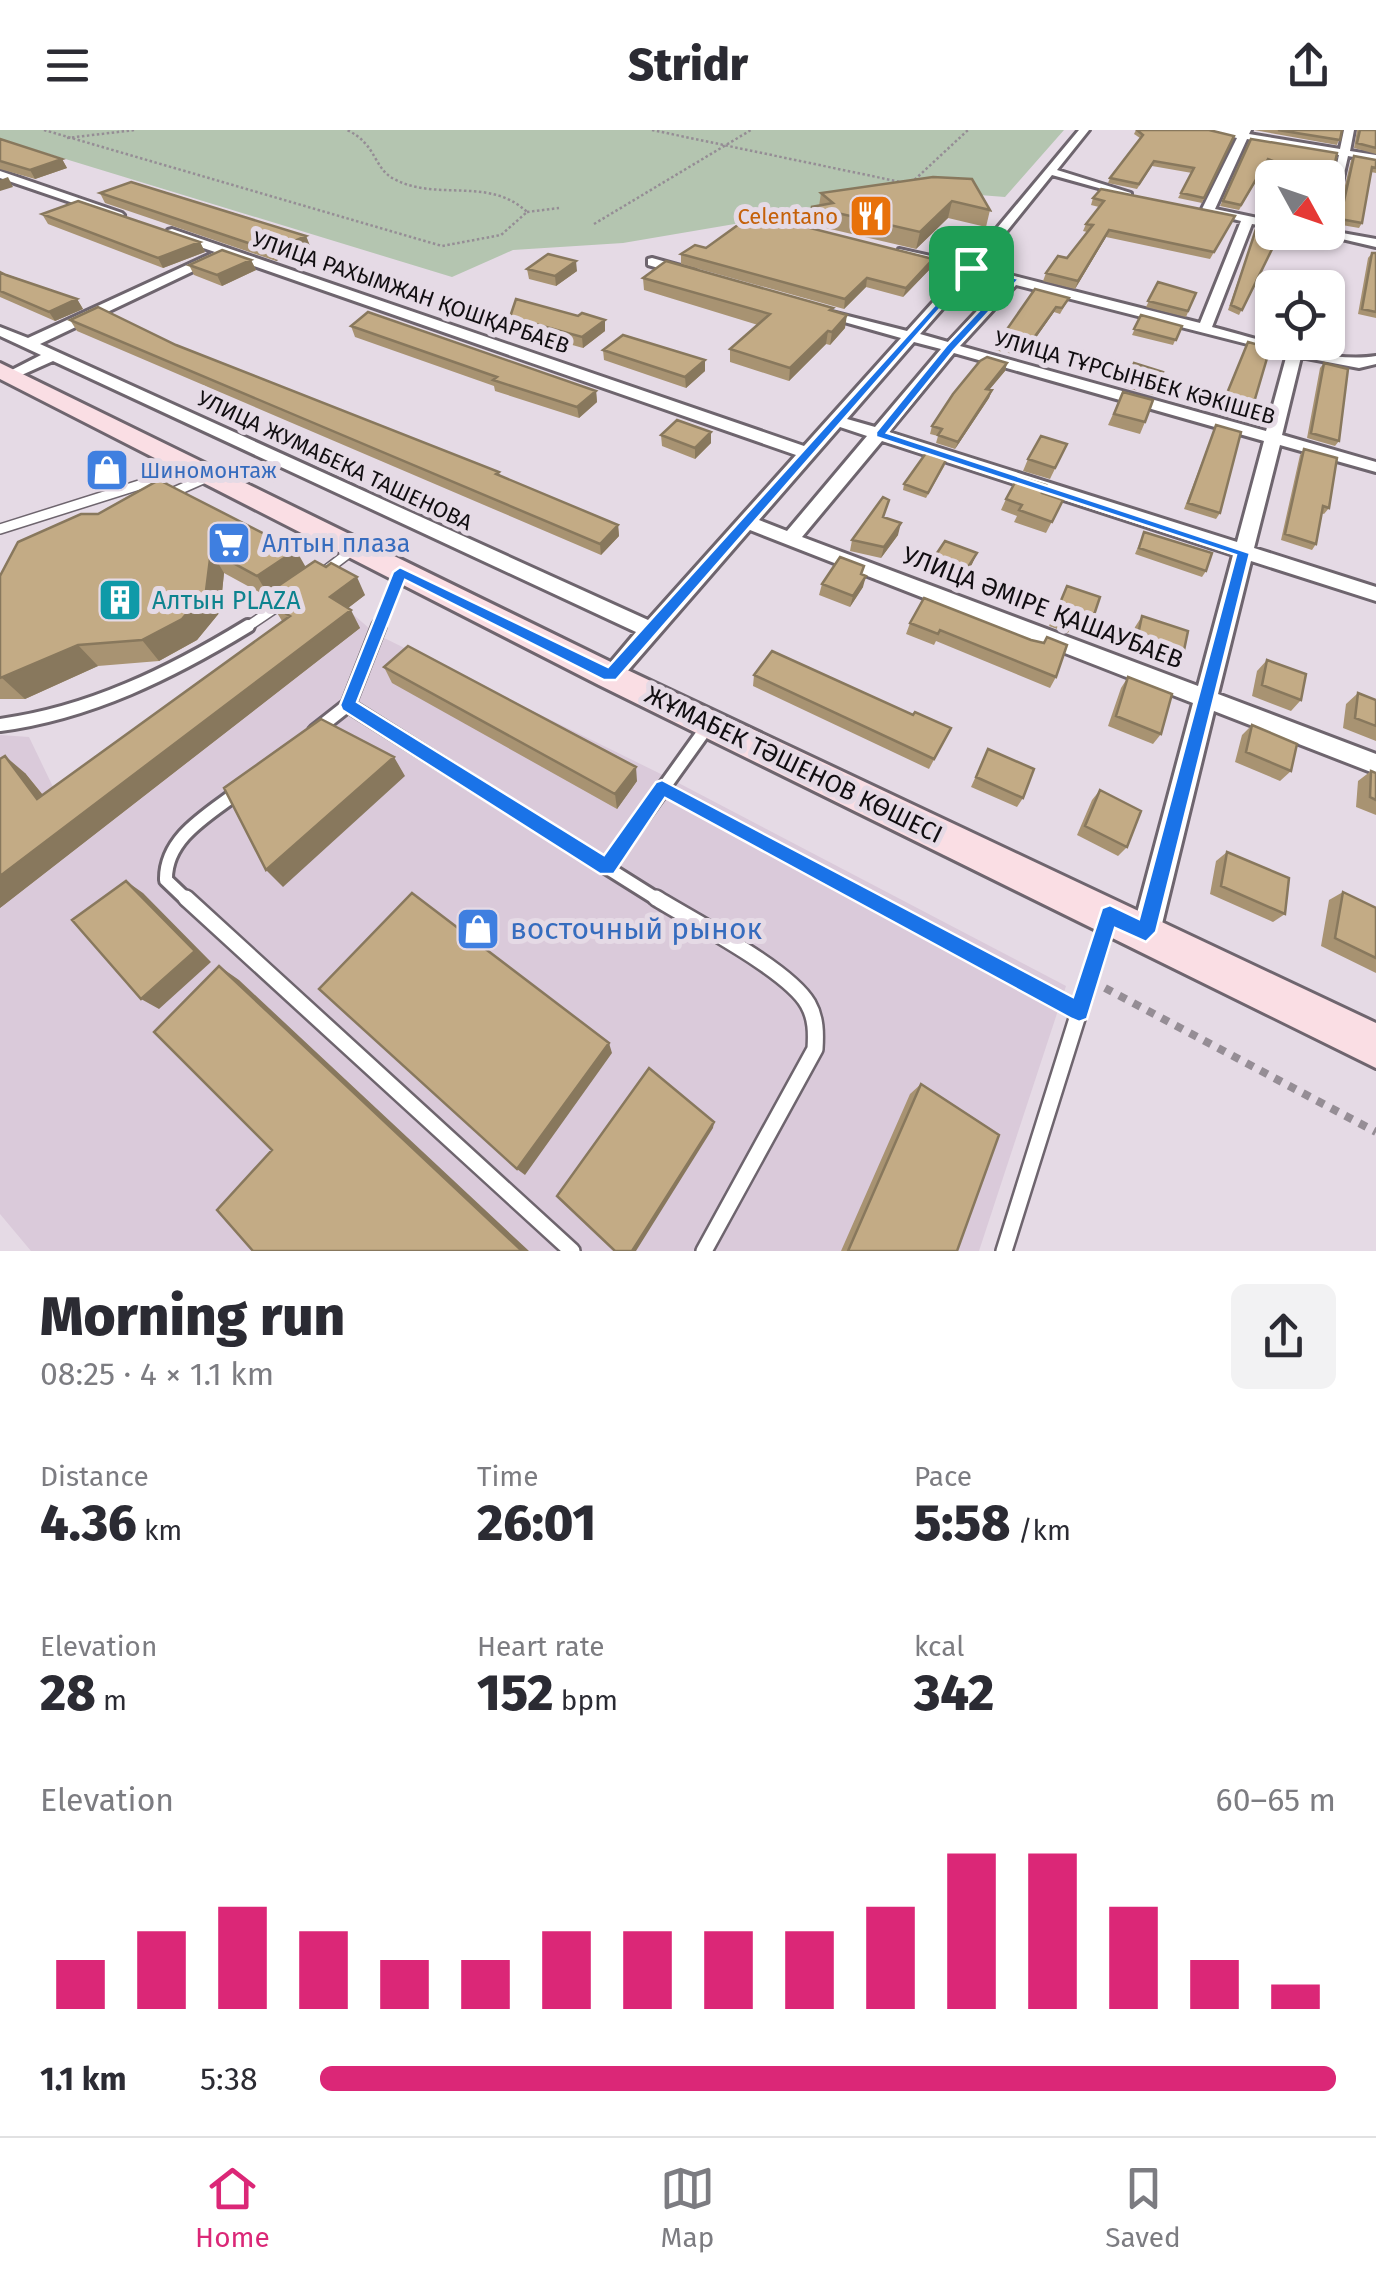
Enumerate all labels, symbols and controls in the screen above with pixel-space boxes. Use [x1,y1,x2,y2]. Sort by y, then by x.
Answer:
icon: menu [40,38,95,93]
text: Stridr [628,38,748,92]
icon: share [1281,38,1336,93]
north arrow [1255,160,1345,250]
map controls [1255,160,1345,360]
restaurant icon: Celentano [848,193,894,239]
place label: Celentano [737,203,838,230]
street label: УЛИЦА РАХЫМЖАН ҚОШҚАРБАЕВ [249,225,573,360]
pin [929,226,1014,311]
icon: arrive [944,241,999,296]
button: locate [1255,270,1345,360]
street label: УЛИЦА ТҰРСЫНБЕК КӘКІШЕВ [991,324,1278,431]
street label: УЛИЦА ЖУМАБЕКА ТАШЕНОВА [193,385,477,536]
shop icon: Шиномонтаж [84,447,130,493]
place label: Шиномонтаж [140,457,277,484]
supermarket icon: Алтын плаза [206,520,252,566]
place label: Алтын плаза [262,529,410,559]
street label: УЛИЦА ӘМІРЕ ҚАШАУБАЕВ [898,540,1187,675]
building icon: Алтын PLAZA [97,577,143,623]
place label: Алтын PLAZA [152,586,301,616]
street label: ЖҰМАБЕК ТӘШЕНОВ КӨШЕСІ [640,680,947,850]
shop icon: восточный рынок [455,906,501,952]
place label: восточный рынок [510,911,762,947]
text: Morning run [40,1284,345,1350]
button: share [1231,1284,1336,1389]
text: 08:25 · 4 × 1.1 km [40,1355,274,1393]
text: Distance [40,1460,149,1493]
text: Time [477,1460,539,1493]
text: Pace [914,1460,972,1493]
text: 4.36 [40,1493,137,1553]
text: 26:01 [477,1493,596,1553]
text: 5:58 [914,1493,1011,1553]
text: km [137,1514,182,1547]
text: /km [1011,1514,1071,1547]
text: Elevation [40,1630,157,1663]
text: Heart rate [477,1630,605,1663]
text: kcal [914,1630,964,1663]
text: 28 [40,1663,96,1723]
text: 152 [477,1663,553,1723]
text: 342 [914,1663,994,1723]
text: m [96,1684,127,1717]
text: bpm [553,1684,618,1717]
text: Elevation [40,1781,174,1819]
text: 60–65 m [1216,1781,1336,1819]
text: 1.1 km [40,2060,126,2098]
text: 5:38 [200,2060,258,2098]
tab: Home [195,2161,270,2254]
tab: Map [660,2161,715,2254]
tab: Saved [1105,2161,1181,2254]

